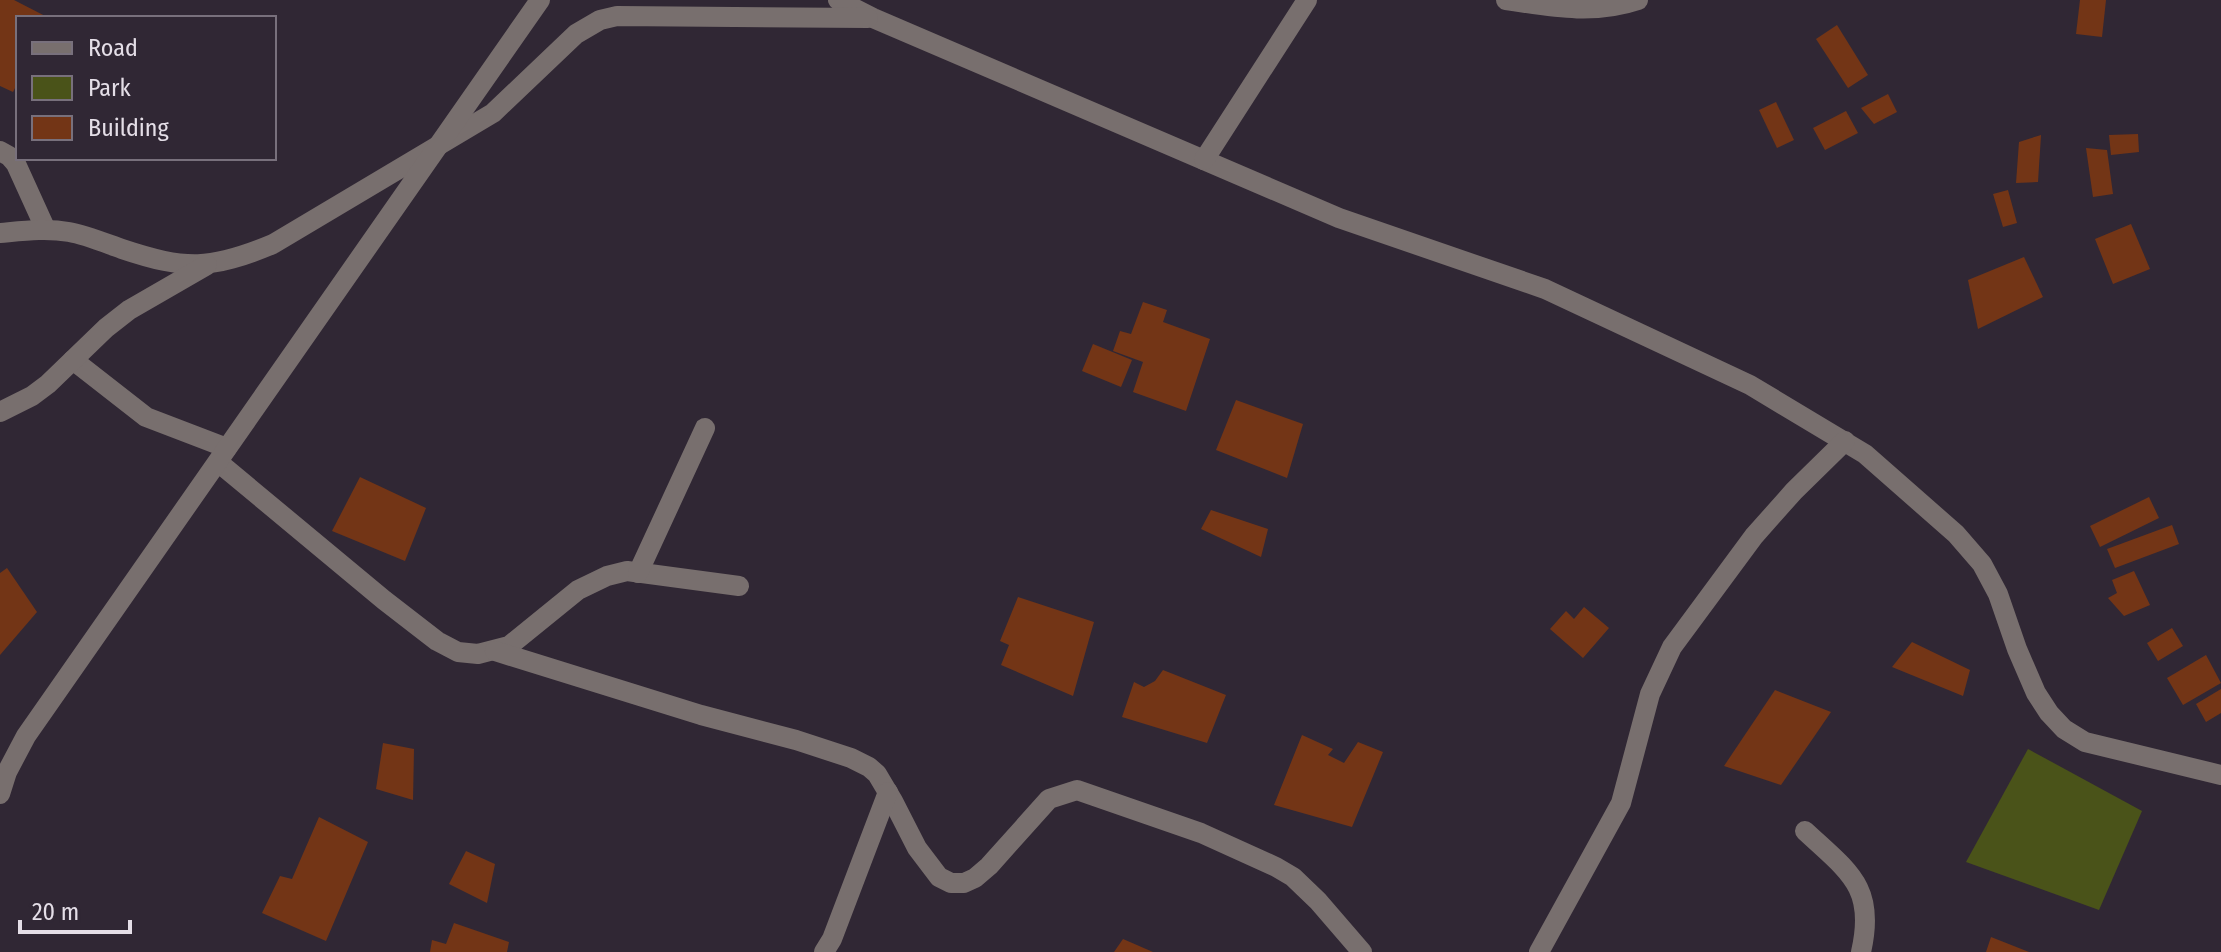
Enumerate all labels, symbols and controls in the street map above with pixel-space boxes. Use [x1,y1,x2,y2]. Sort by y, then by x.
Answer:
legend [16,16,276,160]
text: Road [88,34,138,62]
text: Park [88,74,131,102]
text: Building [88,114,170,142]
scale bar [20,884,130,934]
text: 20 m [32,898,79,926]

